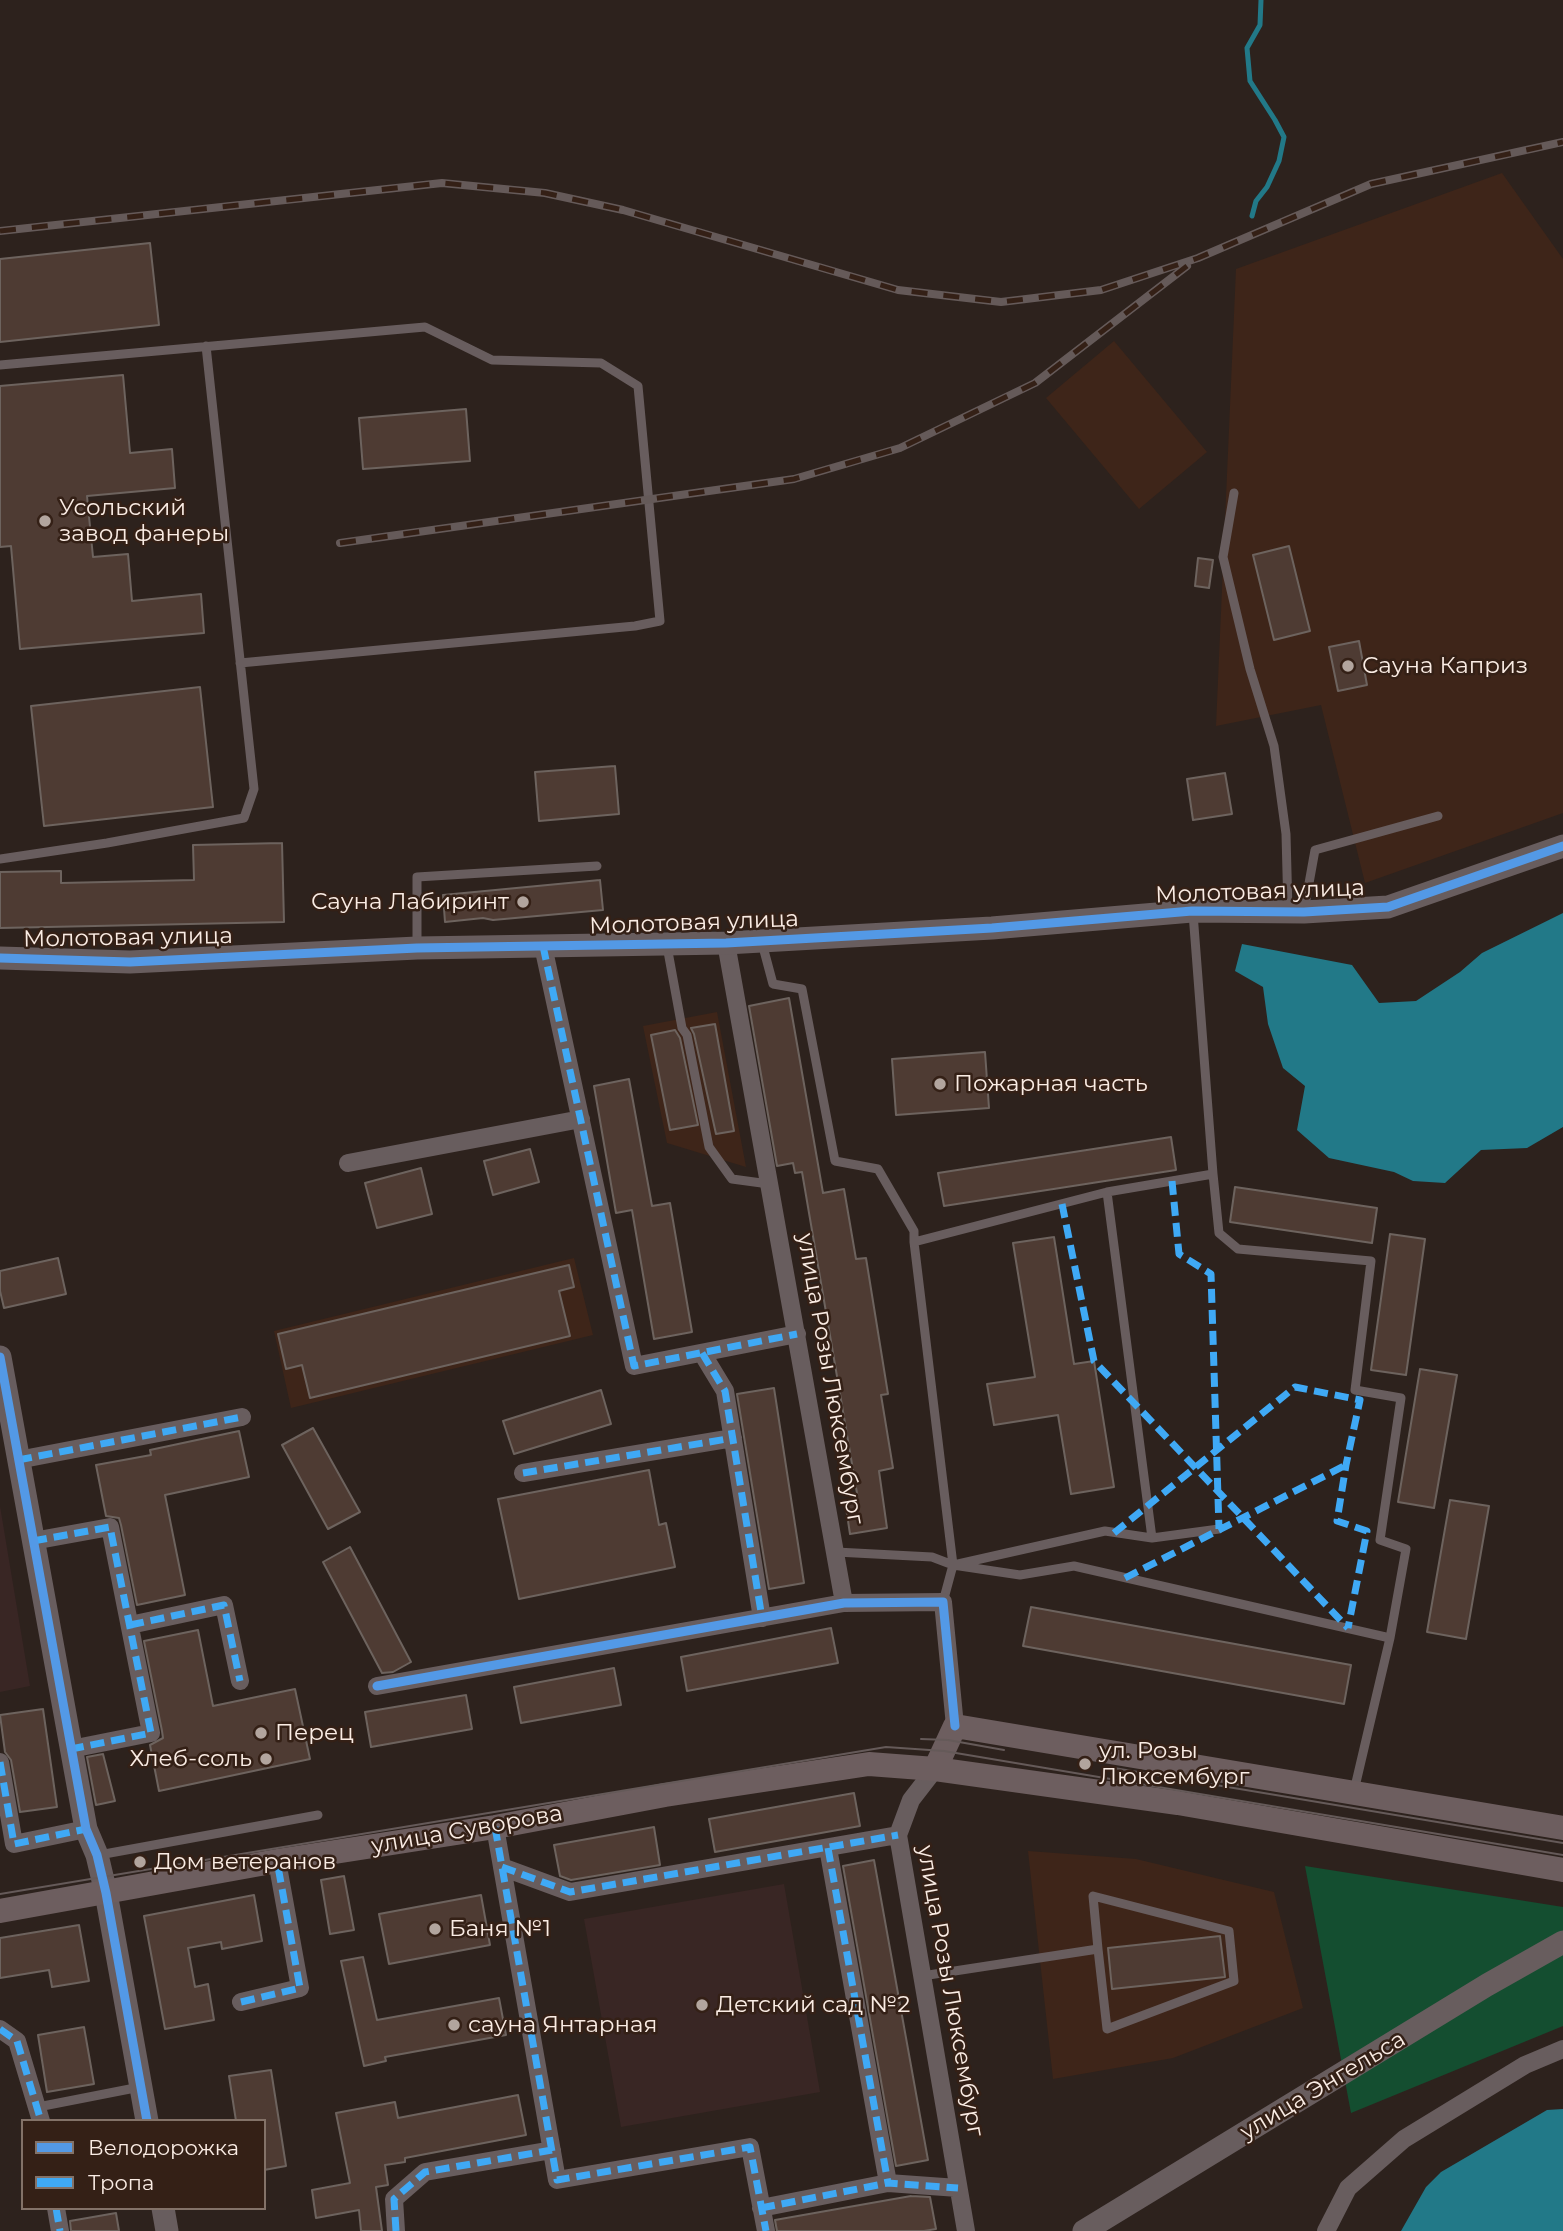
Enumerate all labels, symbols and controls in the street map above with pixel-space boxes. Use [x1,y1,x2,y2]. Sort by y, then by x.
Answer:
place label: Усольский завод фанеры [59,494,229,548]
marker: Усольский завод фанеры [37,513,53,529]
place label: Сауна Каприз [1362,652,1528,680]
marker: Сауна Каприз [1340,658,1356,674]
street label: Молотовая улица [1155,875,1365,909]
place label: Сауна Лабиринт [311,888,509,916]
marker: Сауна Лабиринт [515,894,531,910]
street label: Молотовая улица [589,906,799,940]
street label: Молотовая улица [23,922,233,954]
place label: Пожарная часть [954,1070,1148,1098]
marker: Пожарная часть [932,1076,948,1092]
street label: улица Розы Люксембург [791,1231,869,1527]
place label: Перец [275,1719,354,1747]
marker: Перец [253,1725,269,1741]
place label: ул. Розы Люксембург [1099,1737,1249,1791]
place label: Хлеб-соль [129,1745,252,1773]
marker: Хлеб-соль [258,1751,274,1767]
marker: ул. Розы Люксембург [1077,1756,1093,1772]
street label: улица Суворова [369,1800,565,1860]
street label: улица Розы Люксембург [911,1843,989,2139]
place label: Дом ветеранов [154,1848,336,1876]
marker: Дом ветеранов [132,1854,148,1870]
place label: Баня №1 [449,1915,551,1943]
marker: Баня №1 [427,1921,443,1937]
place label: Детский сад №2 [716,1991,910,2019]
marker: Детский сад №2 [694,1997,710,2013]
place label: сауна Янтарная [468,2011,657,2039]
marker: сауна Янтарная [446,2017,462,2033]
street label: улица Энгельса [1235,2026,1411,2146]
legend [21,2119,266,2210]
text: Велодорожка [88,2135,239,2160]
text: Тропа [88,2170,154,2195]

